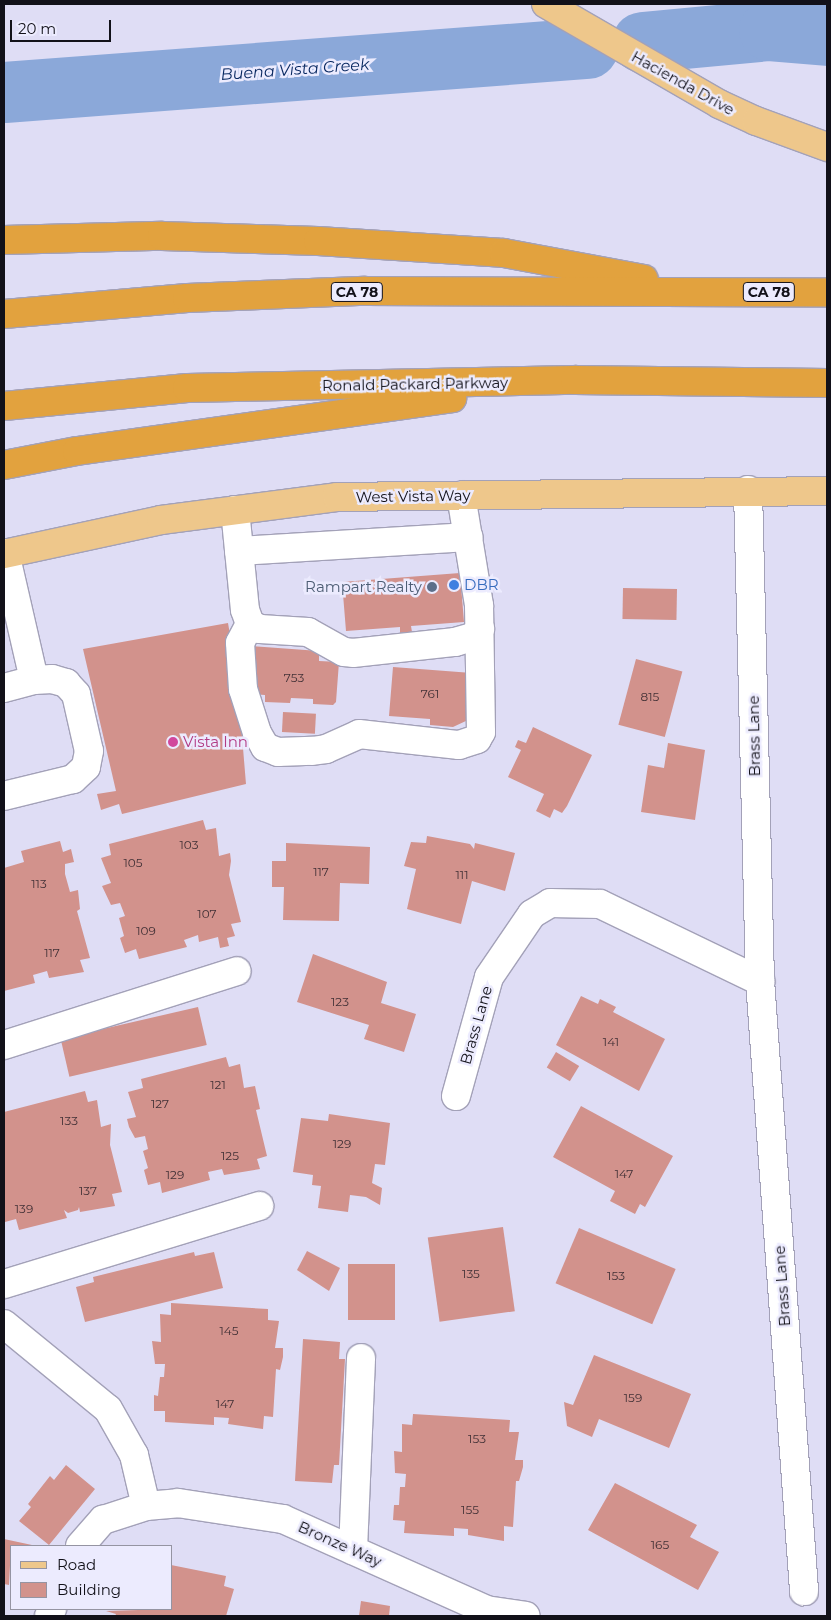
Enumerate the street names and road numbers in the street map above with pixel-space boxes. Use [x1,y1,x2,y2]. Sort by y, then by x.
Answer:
street label: Hacienda Drive [628,47,738,119]
road number: CA 78 [331,280,383,304]
road number: CA 78 [743,280,795,304]
street label: Ronald Packard Parkway [322,373,508,395]
street label: West Vista Way [355,486,471,506]
street label: Brass Lane [744,695,764,777]
street label: Brass Lane [456,984,496,1066]
street label: Brass Lane [770,1245,794,1327]
street label: Bronze Way [295,1518,385,1570]

